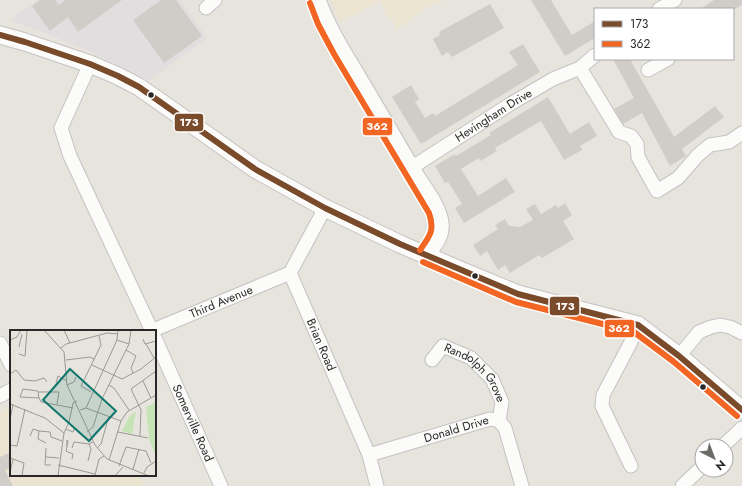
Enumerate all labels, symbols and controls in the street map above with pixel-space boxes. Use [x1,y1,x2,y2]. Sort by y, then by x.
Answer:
legend [594,8,734,60]
text: 173 [630,15,649,33]
text: 362 [630,35,650,53]
street label: Hevingham Drive [452,84,535,146]
unlabelled marker [146,90,156,100]
line badge: 173 [174,113,204,132]
text: 173 [179,114,199,130]
line badge: 362 [362,117,393,136]
text: 362 [366,118,388,134]
unlabelled marker [470,271,480,281]
street label: Third Avenue [187,281,256,323]
line badge: 173 [549,296,580,316]
text: 173 [555,298,575,314]
street label: Brian Road [302,316,340,374]
line badge: 362 [604,319,635,338]
text: 362 [608,320,630,336]
inset map [10,330,156,476]
street label: Randolph Grove [441,338,510,405]
street label: Somerville Road [168,381,218,464]
unlabelled marker [698,382,708,392]
street label: Donald Drive [422,411,491,447]
north arrow [694,438,734,478]
text: N [712,457,729,474]

